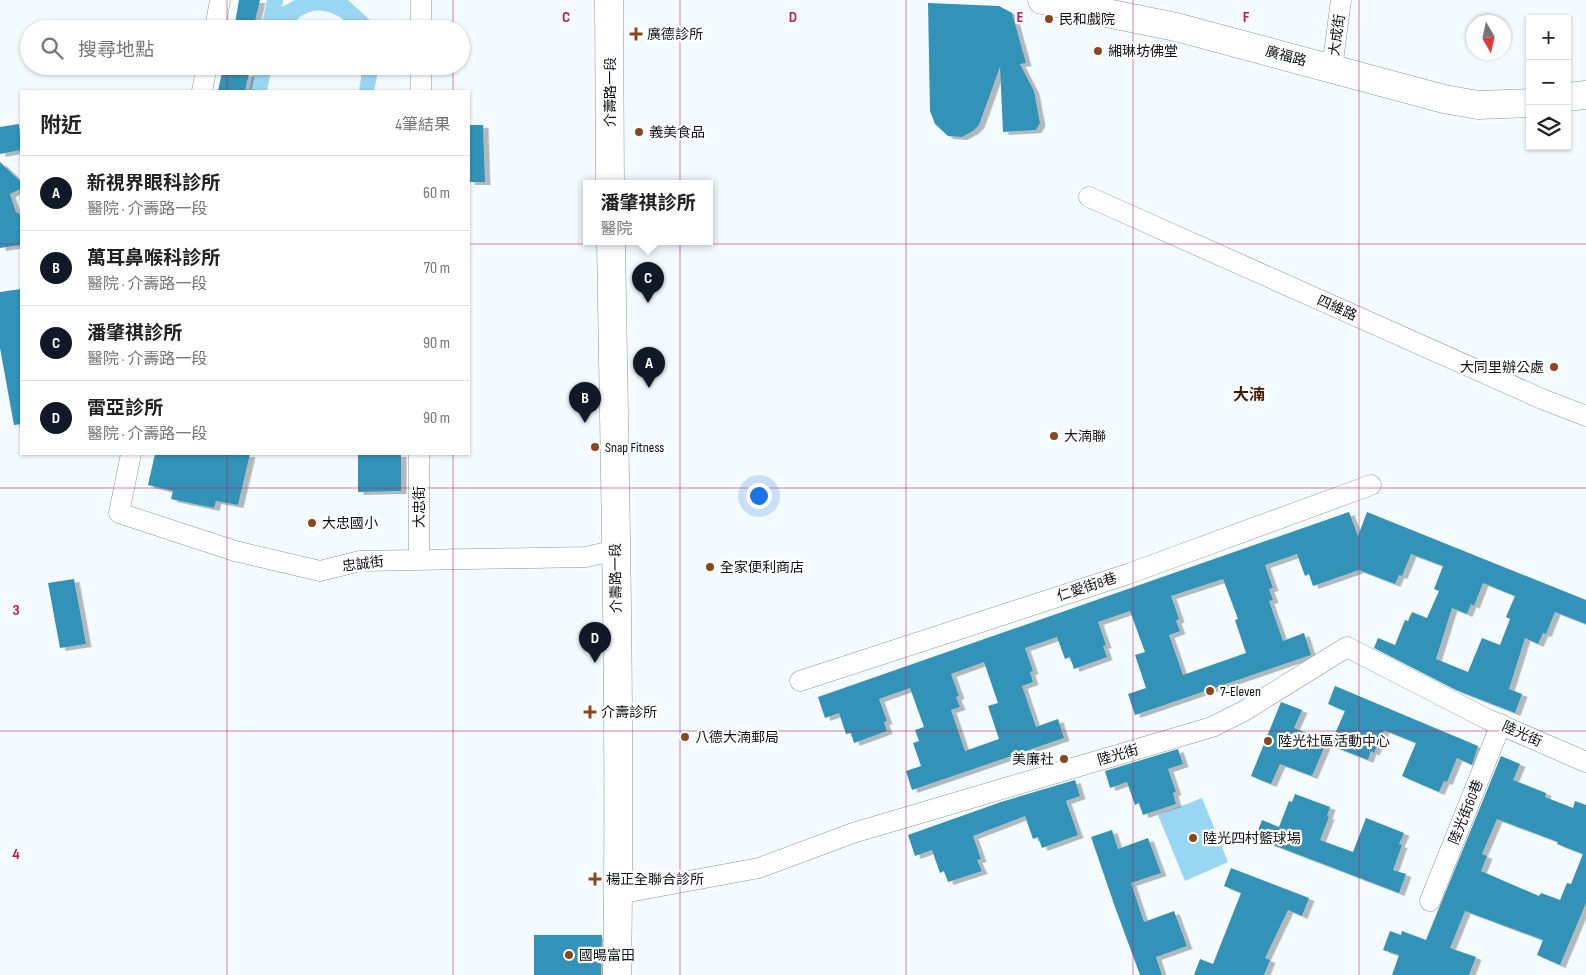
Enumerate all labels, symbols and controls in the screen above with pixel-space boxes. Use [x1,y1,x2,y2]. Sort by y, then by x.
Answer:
text: C [562,8,570,27]
text: D [789,8,797,27]
text: E [1017,8,1024,27]
text: F [1243,8,1250,27]
place label: 民和戲院 [1059,11,1115,28]
marker: 民和戲院 [1043,13,1055,25]
street label: 大成街 [1326,13,1348,57]
north arrow [1466,15,1511,60]
map controls [1526,15,1571,150]
button: + [1526,15,1571,60]
search box [20,20,470,75]
place label: 廣德診所 [647,26,703,43]
marker: 廣德診所 [629,27,643,41]
icon: search [38,34,66,62]
text: 搜尋地點 [78,39,154,62]
street label: 廣福路 [1264,42,1308,70]
place label: 緗琳坊佛堂 [1108,43,1178,60]
marker: 緗琳坊佛堂 [1092,45,1104,57]
street label: 介壽路一段 [602,57,619,127]
button: − [1526,60,1571,105]
button: layers [1526,105,1571,150]
text: 附近 [40,113,82,138]
text: 4筆結果 [395,116,450,135]
place label: 義美食品 [649,124,705,141]
marker: 義美食品 [633,126,645,138]
text: 新視界眼科診所 [87,172,220,195]
popup [583,180,713,245]
text: A [52,184,60,203]
text: 60 m [423,184,450,203]
text: 潘肇祺診所 [600,192,696,215]
text: 醫院 · 介壽路一段 [87,200,207,219]
text: 醫院 [600,220,633,239]
text: 萬耳鼻喉科診所 [87,247,220,270]
text: B [52,259,60,278]
text: 70 m [424,259,450,278]
pin: C [632,262,664,303]
text: 醫院 · 介壽路一段 [87,275,207,294]
street label: 四維路 [1314,292,1360,324]
text: 潘肇祺診所 [87,322,182,345]
text: C [52,334,60,353]
text: 90 m [423,334,450,353]
pin: A [633,347,665,388]
text: 醫院 · 介壽路一段 [87,350,207,369]
place label: 大同里辦公處 [1460,359,1544,376]
marker: 大同里辦公處 [1548,361,1560,373]
pin: B [569,382,601,423]
district label: 大湳 [1233,386,1265,405]
text: 雷亞診所 [87,397,163,420]
text: D [52,409,60,428]
text: 90 m [423,409,450,428]
text: 醫院 · 介壽路一段 [87,425,207,444]
place label: 大湳聯 [1064,428,1106,445]
marker: 大湳聯 [1048,430,1060,442]
place label: Snap Fitness [605,439,664,456]
marker: Snap Fitness [589,441,601,453]
your location [746,483,772,509]
street label: 大忠街 [411,486,428,528]
place label: 大忠國小 [322,515,378,532]
marker: 大忠國小 [306,517,318,529]
street label: 介壽路一段 [607,543,625,613]
street label: 忠誠街 [341,553,385,575]
place label: 全家便利商店 [720,559,804,576]
marker: 全家便利商店 [704,561,716,573]
street label: 仁愛街8巷 [1055,569,1119,605]
text: 3 [12,601,20,620]
pin: D [579,622,611,663]
place label: 7-Eleven [1220,683,1261,700]
marker: 7-Eleven [1204,685,1216,697]
place label: 介壽診所 [601,704,657,721]
marker: 介壽診所 [583,705,597,719]
street label: 陸光街 [1499,718,1545,750]
place label: 八德大湳郵局 [695,729,779,746]
marker: 八德大湳郵局 [679,731,691,743]
place label: 陸光社區活動中心 [1278,733,1390,750]
marker: 陸光社區活動中心 [1262,735,1274,747]
street label: 陸光街 [1095,741,1141,769]
place label: 美廉社 [1012,751,1054,768]
marker: 美廉社 [1058,753,1070,765]
street label: 陸光街60巷 [1445,777,1487,847]
place label: 陸光四村籃球場 [1203,830,1301,847]
marker: 陸光四村籃球場 [1187,832,1199,844]
text: 4 [12,845,20,864]
place label: 楊正全聯合診所 [606,871,704,888]
marker: 楊正全聯合診所 [588,872,602,886]
place label: 國暘富田 [579,947,635,964]
marker: 國暘富田 [563,949,575,961]

